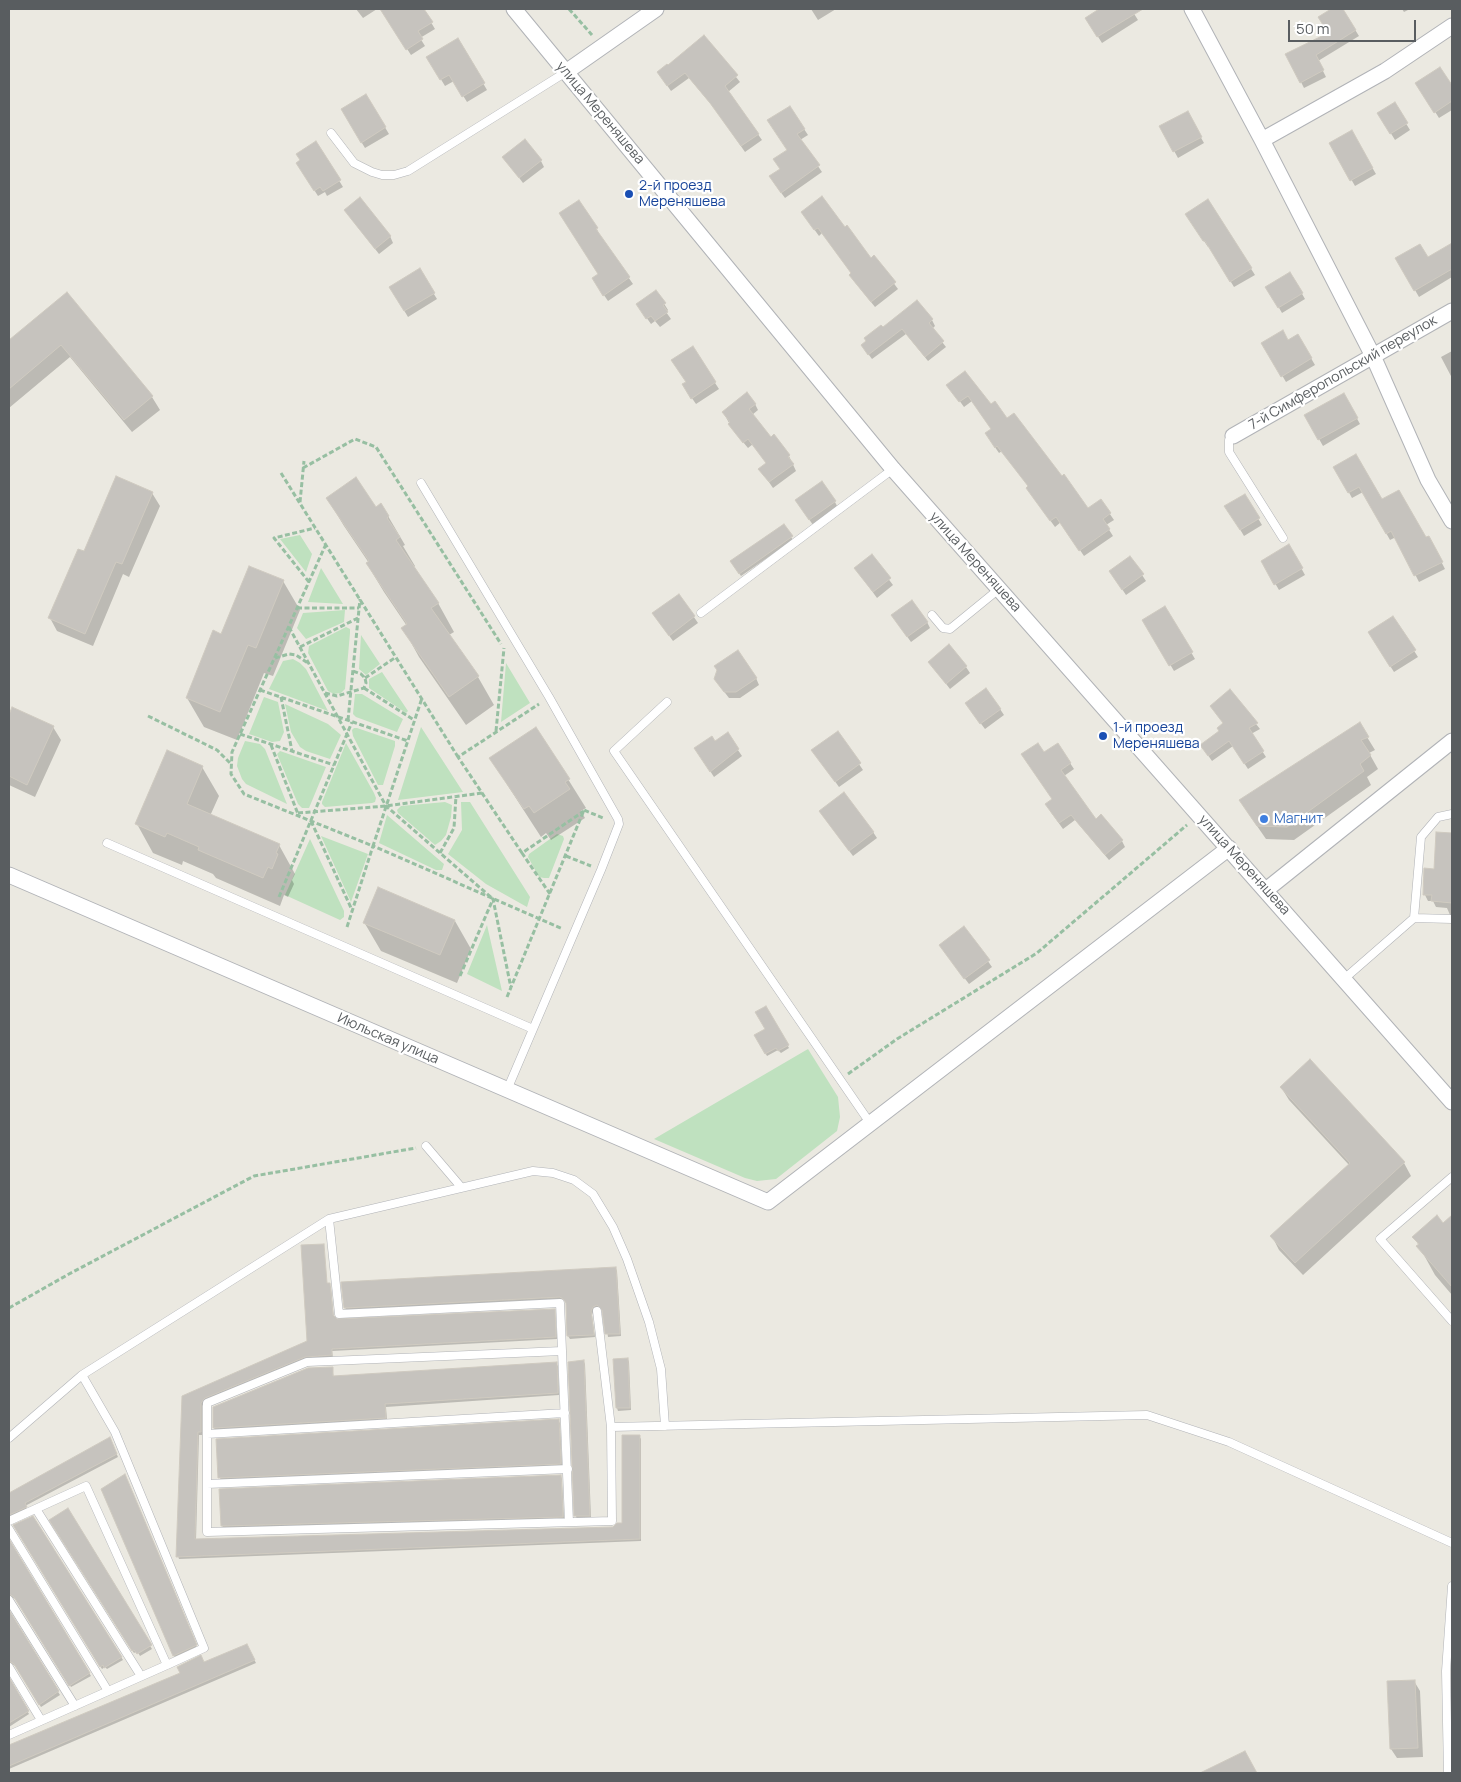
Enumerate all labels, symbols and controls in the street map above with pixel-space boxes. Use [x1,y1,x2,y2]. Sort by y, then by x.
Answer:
scale bar [1291,10,1418,42]
text: 50 m [1296,18,1330,39]
street label: улица Мереняшева [552,58,648,168]
place label: 2-й проезд Мереняшева [639,178,726,210]
marker: 2-й проезд Мереняшева [623,188,635,200]
street label: 7-й Симферопольский переулок [1246,312,1440,434]
street label: улица Мереняшева [926,509,1024,615]
place label: 1-й проезд Мереняшева [1113,720,1200,752]
marker: 1-й проезд Мереняшева [1097,730,1109,742]
place label: Магнит [1274,811,1323,827]
street label: улица Мереняшева [1195,812,1293,918]
marker: Магнит [1258,813,1270,825]
street label: Июльская улица [335,1010,441,1068]

